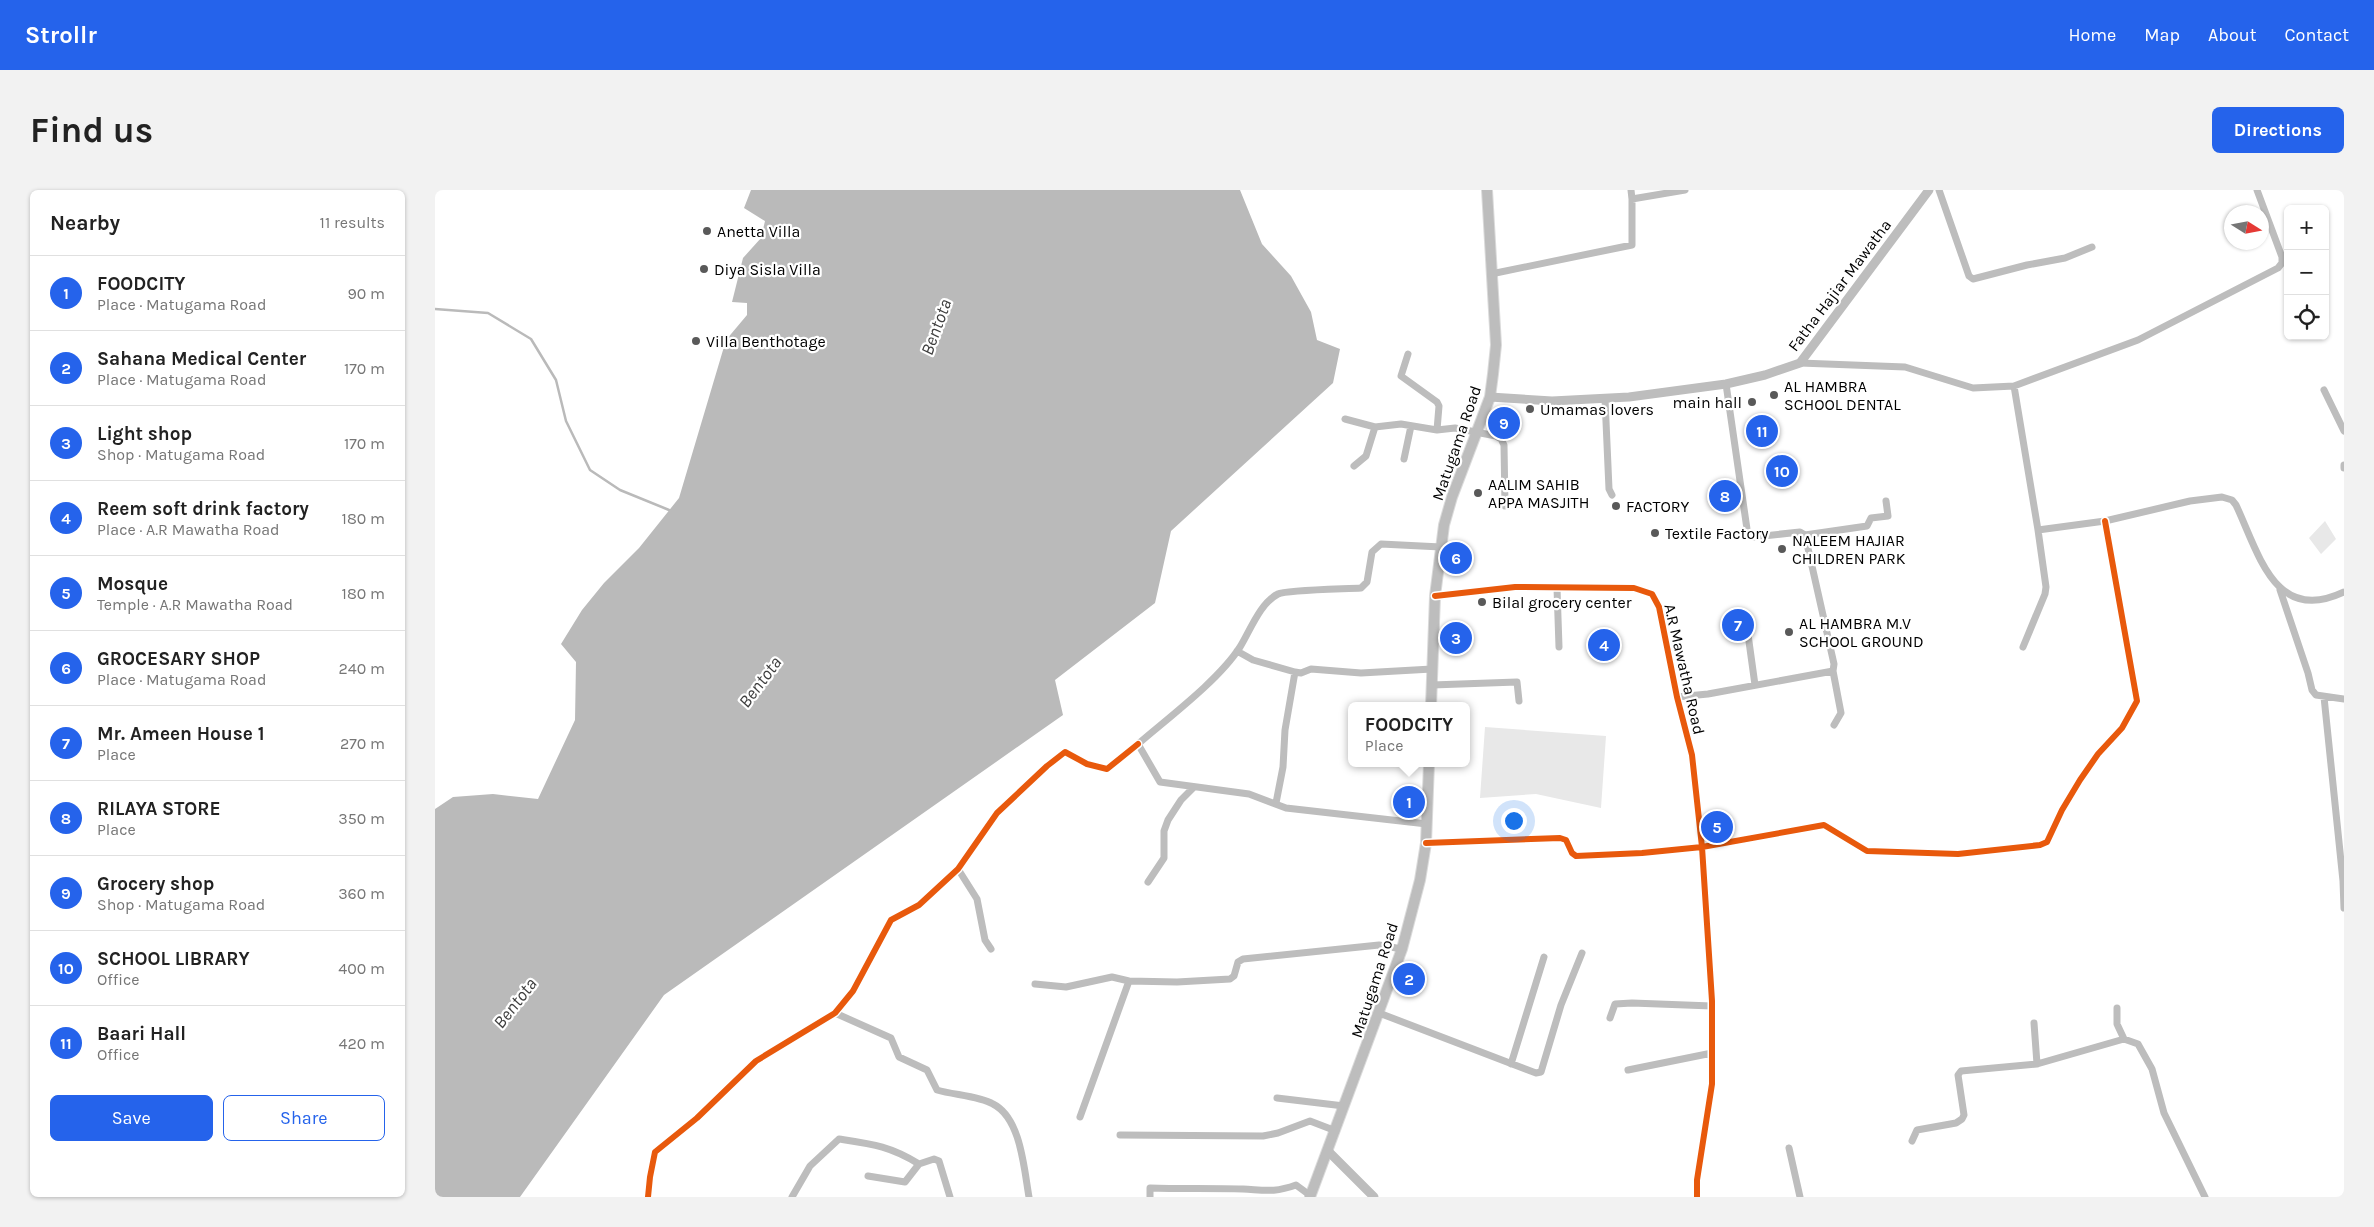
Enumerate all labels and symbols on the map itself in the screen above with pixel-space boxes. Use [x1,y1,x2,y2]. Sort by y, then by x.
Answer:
north arrow [2224,205,2269,250]
street label: Fatha Hajiar Mawatha [1784,216,1895,355]
place label: Anetta Villa [717,222,800,241]
marker: Anetta Villa [701,225,713,237]
place label: Diya Sisla Villa [714,260,821,279]
marker: Diya Sisla Villa [698,263,710,275]
water label: Bentota [916,296,956,358]
place label: Villa Benthotage [706,332,826,351]
marker: Villa Benthotage [690,335,702,347]
place label: AL HAMBRA SCHOOL DENTAL [1784,377,1901,414]
street label: Matugama Road [1428,383,1485,503]
marker: AL HAMBRA SCHOOL DENTAL [1768,389,1780,401]
place label: main hall [1673,393,1742,412]
marker: main hall [1746,396,1758,408]
place label: Umamas lovers [1540,400,1654,419]
marker: Umamas lovers [1524,403,1536,415]
pin: 9 [1488,404,1520,442]
pin: 11 [1746,412,1778,450]
pin: 10 [1766,452,1798,490]
place label: AALIM SAHIB APPA MASJITH [1488,475,1589,512]
pin: 8 [1709,477,1741,515]
marker: AALIM SAHIB APPA MASJITH [1472,487,1484,499]
place label: FACTORY [1626,497,1690,516]
marker: FACTORY [1610,500,1622,512]
place label: Textile Factory [1665,524,1769,543]
marker: Textile Factory [1649,527,1661,539]
place label: NALEEM HAJIAR CHILDREN PARK [1792,531,1906,568]
pin: 6 [1440,539,1472,577]
marker: NALEEM HAJIAR CHILDREN PARK [1776,543,1788,555]
place label: Bilal grocery center [1492,593,1632,612]
marker: Bilal grocery center [1476,596,1488,608]
street label: A.R Mawatha Road [1660,602,1709,736]
pin: 7 [1722,606,1754,644]
place label: AL HAMBRA M.V SCHOOL GROUND [1799,614,1924,651]
pin: 3 [1440,619,1472,657]
pin: 4 [1588,626,1620,664]
marker: AL HAMBRA M.V SCHOOL GROUND [1783,626,1795,638]
water label: Bentota [734,652,786,712]
pin: 1 [1393,783,1425,821]
your location [1501,808,1527,834]
pin: 5 [1701,808,1733,846]
street label: Matugama Road [1347,920,1402,1040]
pin: 2 [1393,960,1425,998]
water label: Bentota [488,973,542,1033]

